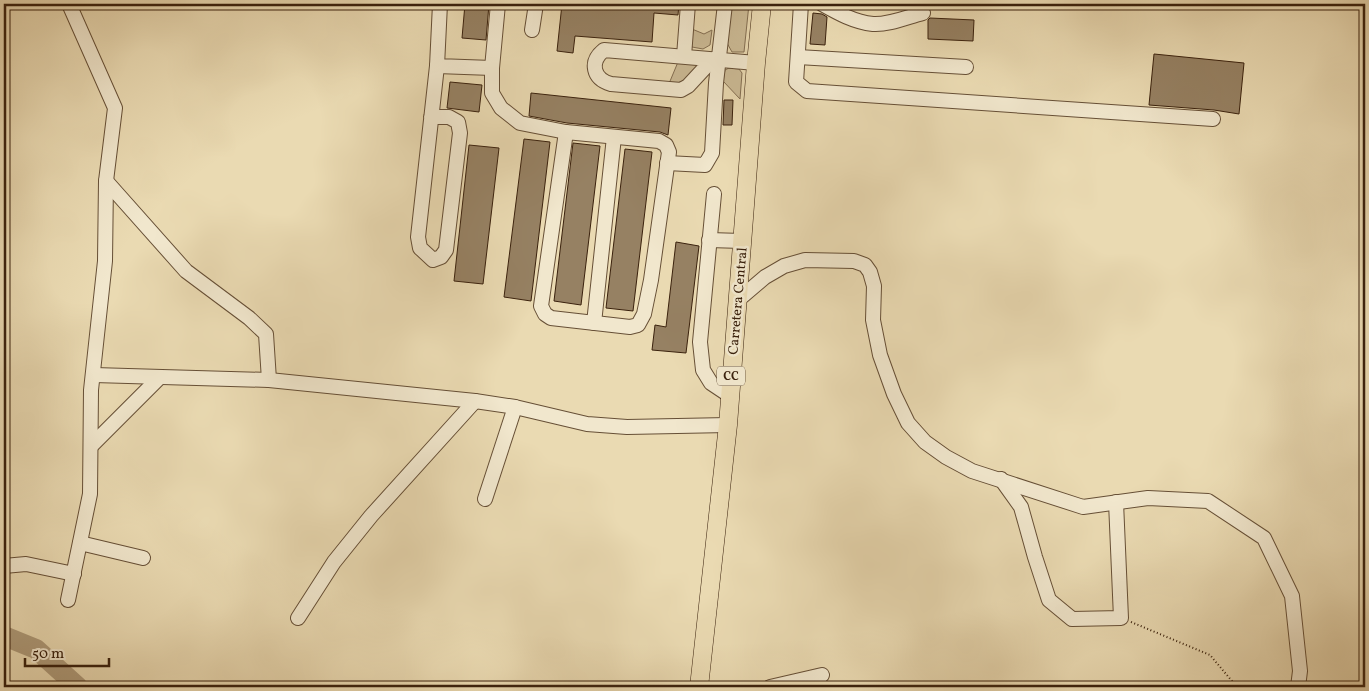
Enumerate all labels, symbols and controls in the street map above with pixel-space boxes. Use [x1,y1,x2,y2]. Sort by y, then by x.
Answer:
street label: Carretera Central [724,247,753,356]
road number: CC [717,366,745,386]
scale bar [25,636,109,668]
text: 50 m [32,644,64,665]

